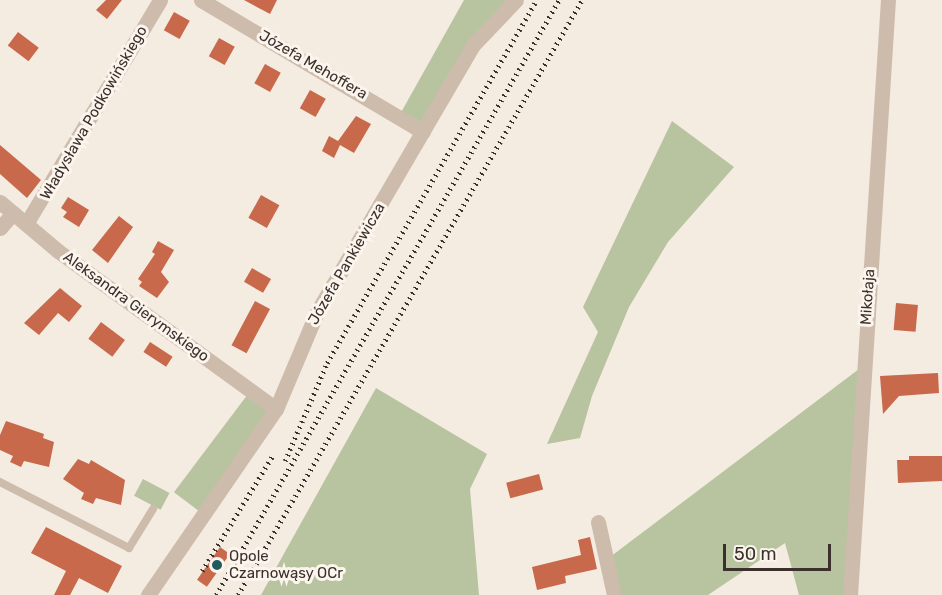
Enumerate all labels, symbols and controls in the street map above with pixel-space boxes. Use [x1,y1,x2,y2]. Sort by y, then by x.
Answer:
street label: Władysława Podkowińskiego [37,23,151,203]
street label: Józefa Mehoffera [256,27,370,103]
street label: Józefa Pankiewicza [305,200,389,328]
street label: Aleksandra Gierymskiego [60,248,212,366]
street label: Mikołaja [857,268,879,326]
scale bar [726,532,834,570]
text: 50 m [734,543,777,565]
place label: Opole Czarnowąsy OCr [229,547,343,582]
marker: Opole Czarnowąsy OCr [210,558,224,572]

